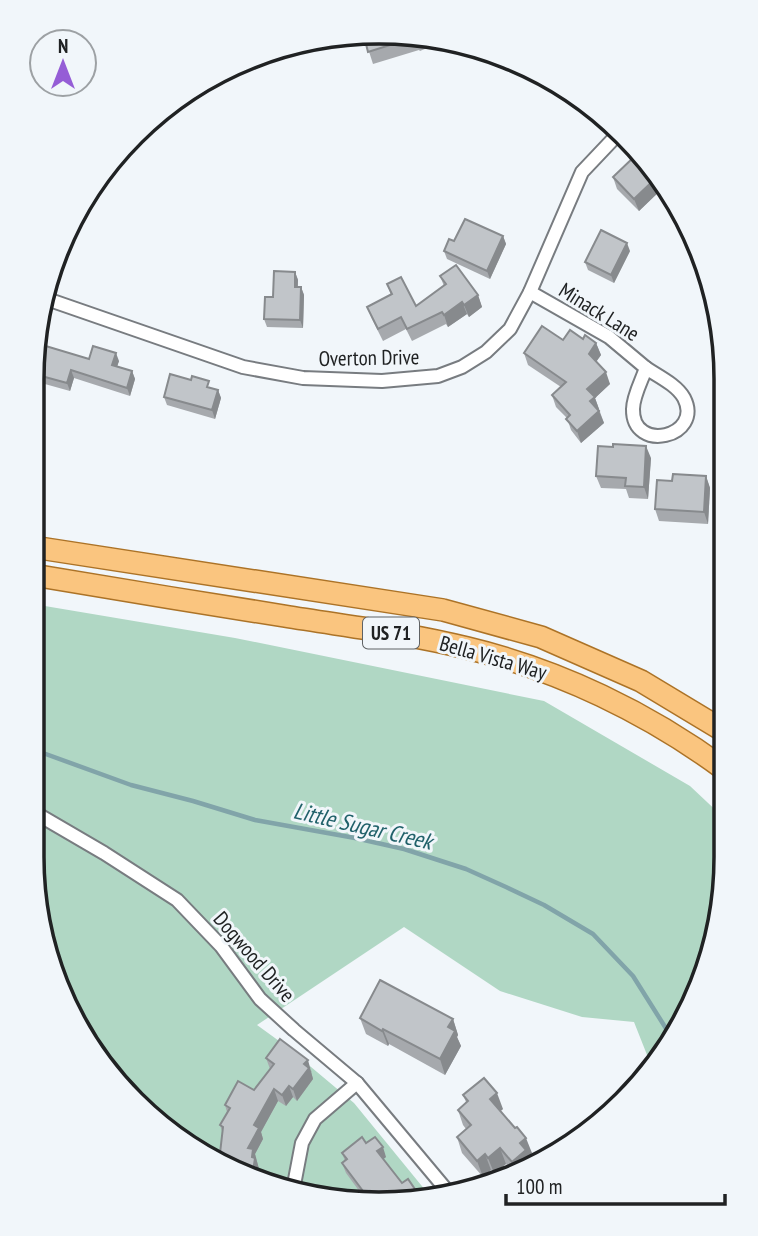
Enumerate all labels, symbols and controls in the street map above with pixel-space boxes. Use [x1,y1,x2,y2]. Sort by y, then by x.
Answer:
north arrow [28,28,98,98]
text: N [58,34,68,58]
street label: Minack Lane [554,276,645,347]
street label: Overton Drive [318,343,420,372]
road number: US 71 [363,618,419,648]
street label: Bella Vista Way [437,629,550,686]
water label: Little Sugar Creek [291,795,438,856]
street label: Dogwood Drive [208,906,301,1007]
scale bar [506,1162,725,1206]
text: 100 m [516,1173,562,1200]

